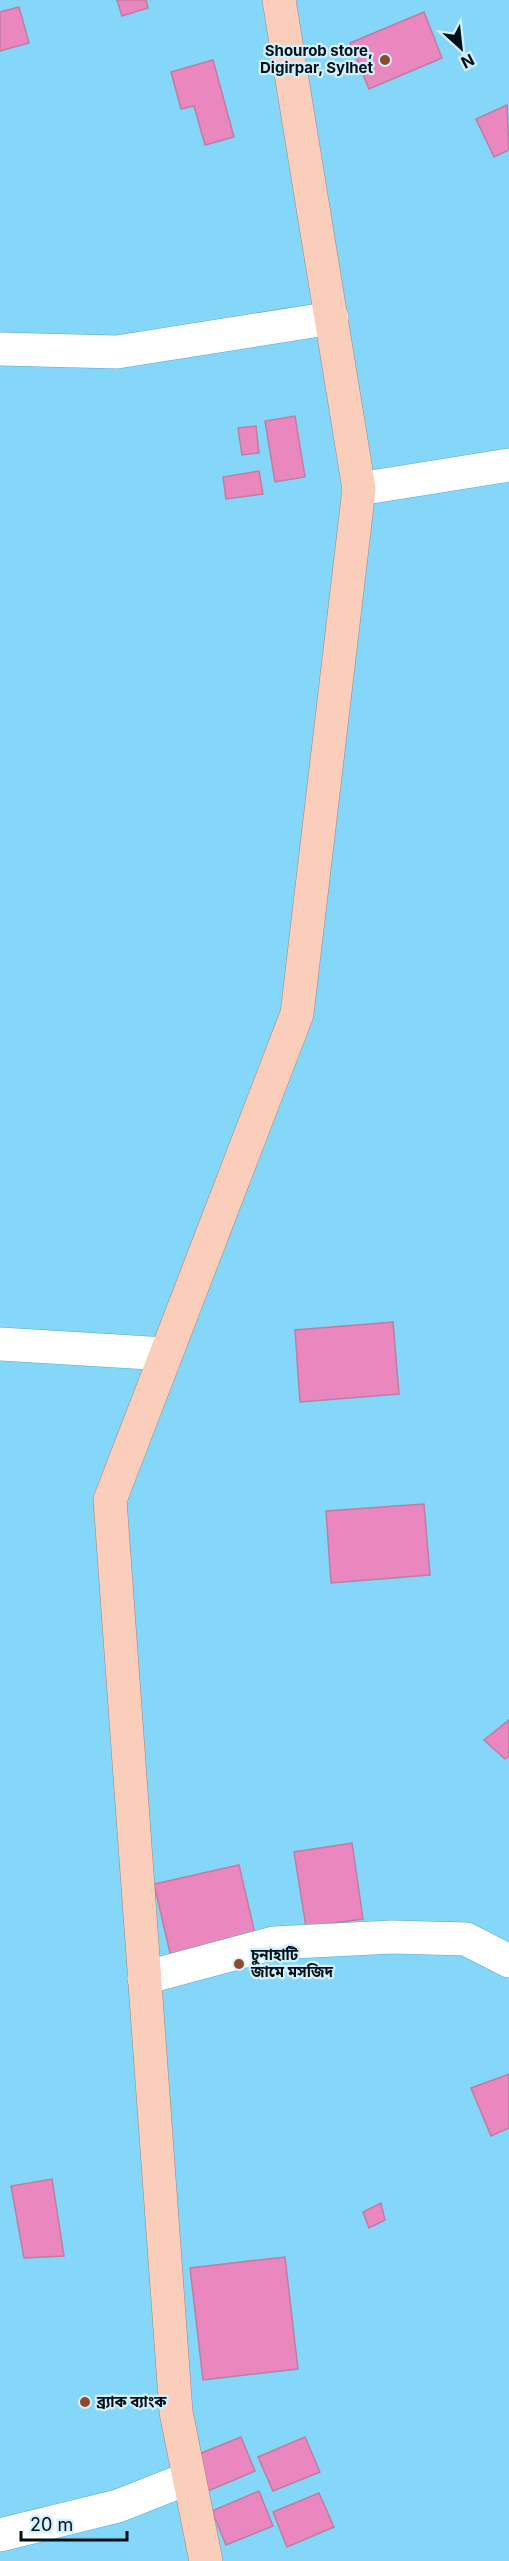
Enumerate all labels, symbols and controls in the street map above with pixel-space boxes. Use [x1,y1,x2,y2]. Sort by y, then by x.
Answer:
north arrow [431,18,491,78]
place label: Shourob store, Digirpar, Sylhet [260,41,373,77]
text: N [458,50,478,73]
marker: Shourob store, Digirpar, Sylhet [378,53,392,67]
place label: চুনাহাটি জামে মসজিদ [250,1945,333,1981]
marker: চুনাহাটি জামে মসজিদ [232,1957,246,1971]
place label: ব্র্যাক ব্যাংক [96,2392,167,2411]
marker: ব্র্যাক ব্যাংক [78,2395,92,2409]
scale bar [21,2504,128,2542]
text: 20 m [30,2514,73,2535]

